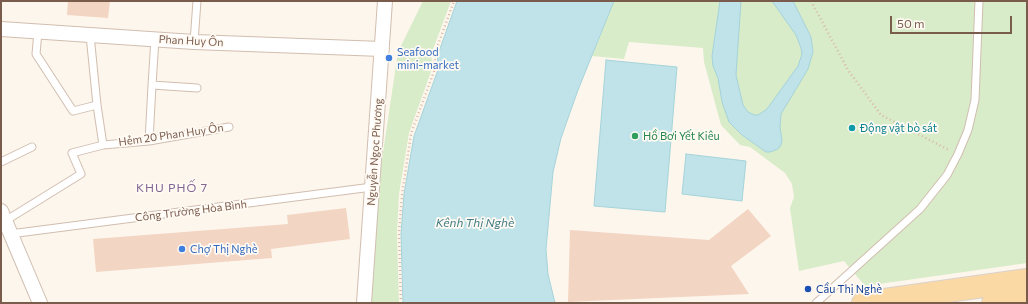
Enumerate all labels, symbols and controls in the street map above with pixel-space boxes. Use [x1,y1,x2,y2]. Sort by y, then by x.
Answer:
scale bar [892,8,1014,34]
text: 50 m [897,16,925,30]
street label: Phan Huy Ôn [158,33,224,49]
place label: Seafood mini-market [397,45,459,71]
marker: Seafood mini-market [384,53,394,63]
street label: Nguyễn Ngọc Phương [365,98,385,206]
street label: Hẻm 20 Phan Huy Ôn [118,121,224,149]
place label: Động vật bò sát [860,121,937,135]
marker: Động vật bò sát [847,123,857,133]
place label: Hồ Bơi Yết Kiêu [643,129,720,143]
marker: Hồ Bơi Yết Kiêu [630,131,640,141]
district label: KHU PHỐ 7 [136,181,208,195]
street label: Công Trường Hòa Bình [134,198,248,224]
water label: Kênh Thị Nghè [436,216,514,230]
place label: Chợ Thị Nghè [190,242,258,256]
marker: Chợ Thị Nghè [177,244,187,254]
place label: Cầu Thị Nghè [816,282,882,296]
marker: Cầu Thị Nghè [803,284,813,294]

